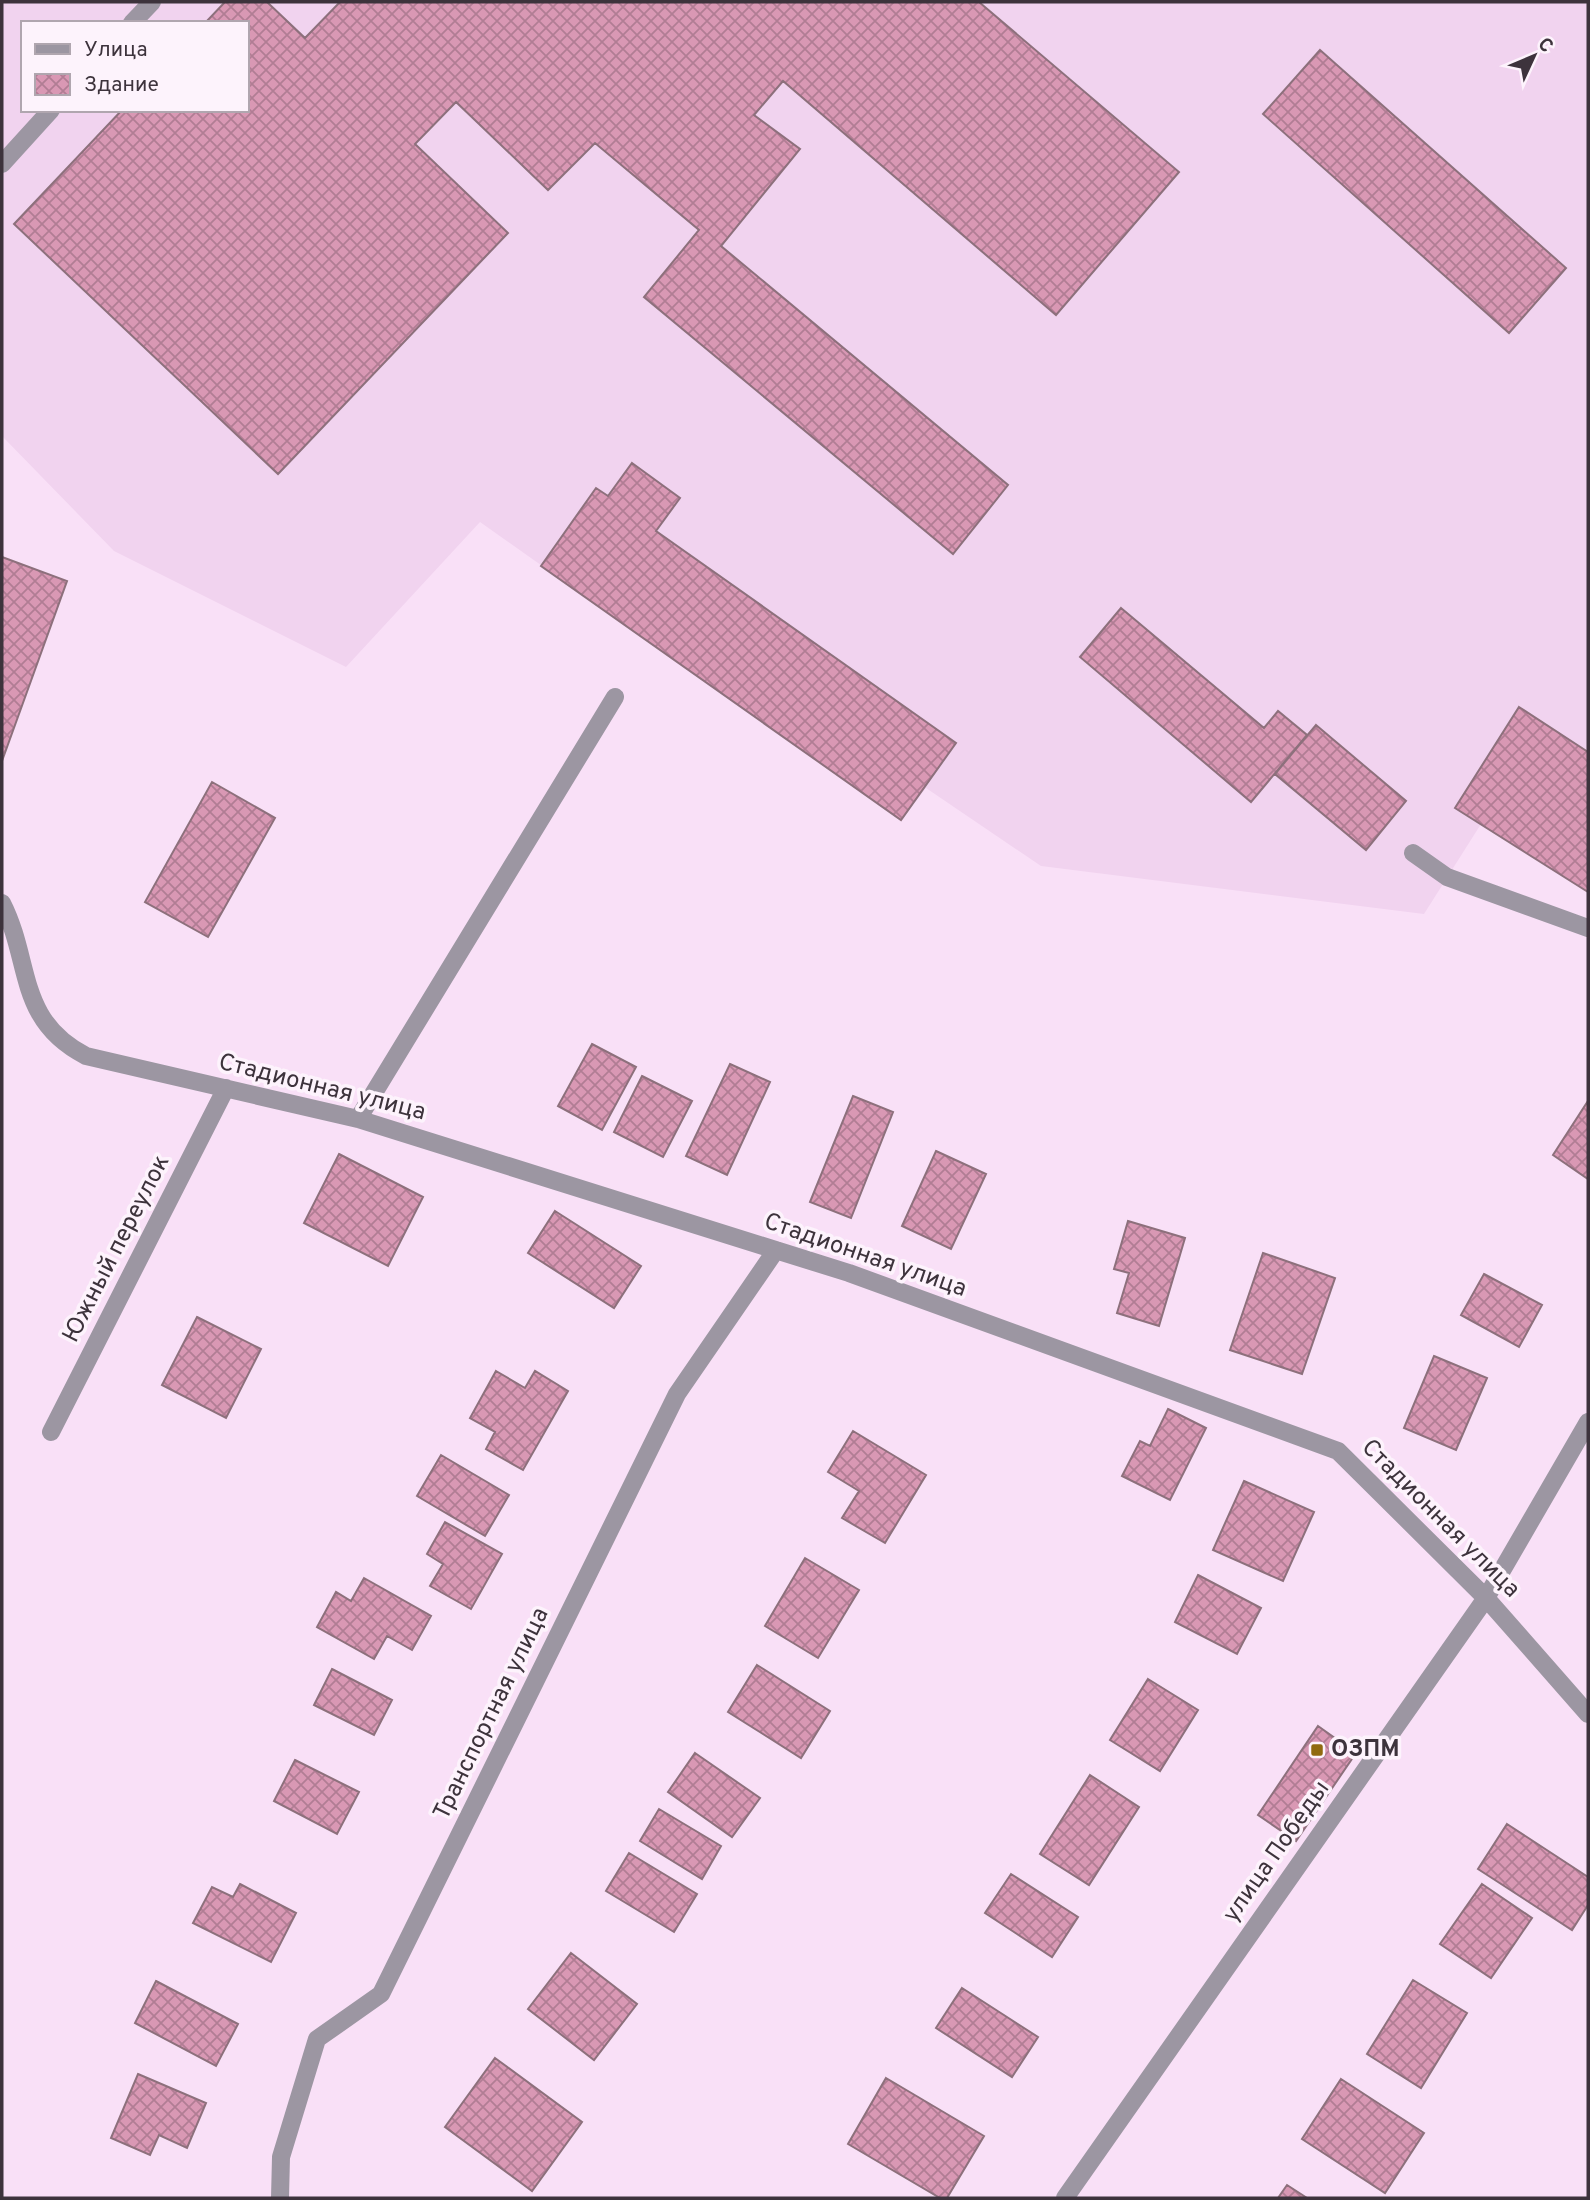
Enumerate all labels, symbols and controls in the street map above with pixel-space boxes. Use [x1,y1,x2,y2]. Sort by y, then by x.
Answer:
legend [21,21,248,112]
north arrow [1499,21,1569,91]
text: С [1532,33,1558,58]
text: Улица [84,37,148,64]
text: Здание [84,72,159,99]
street label: Стадионная улица [215,1048,429,1128]
street label: Южный переулок [57,1150,177,1348]
street label: Стадионная улица [760,1207,970,1305]
street label: Стадионная улица [1354,1433,1526,1605]
street label: Транспортная улица [428,1603,556,1825]
place label: ОЗПМ [1331,1735,1400,1765]
marker: ОЗПМ [1309,1742,1325,1758]
street label: улица Победы [1217,1775,1337,1929]

